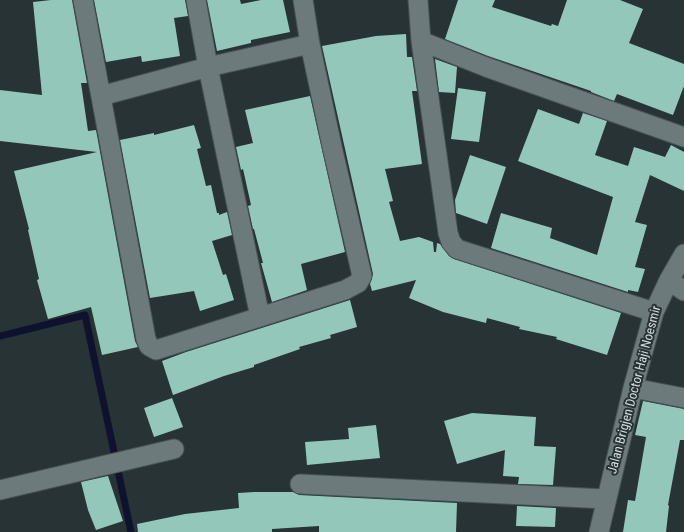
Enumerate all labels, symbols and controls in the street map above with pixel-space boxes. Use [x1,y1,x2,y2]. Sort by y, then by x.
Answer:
street label: Jalan Brigjen Doctor Haji Noesmir [605,304,665,476]

